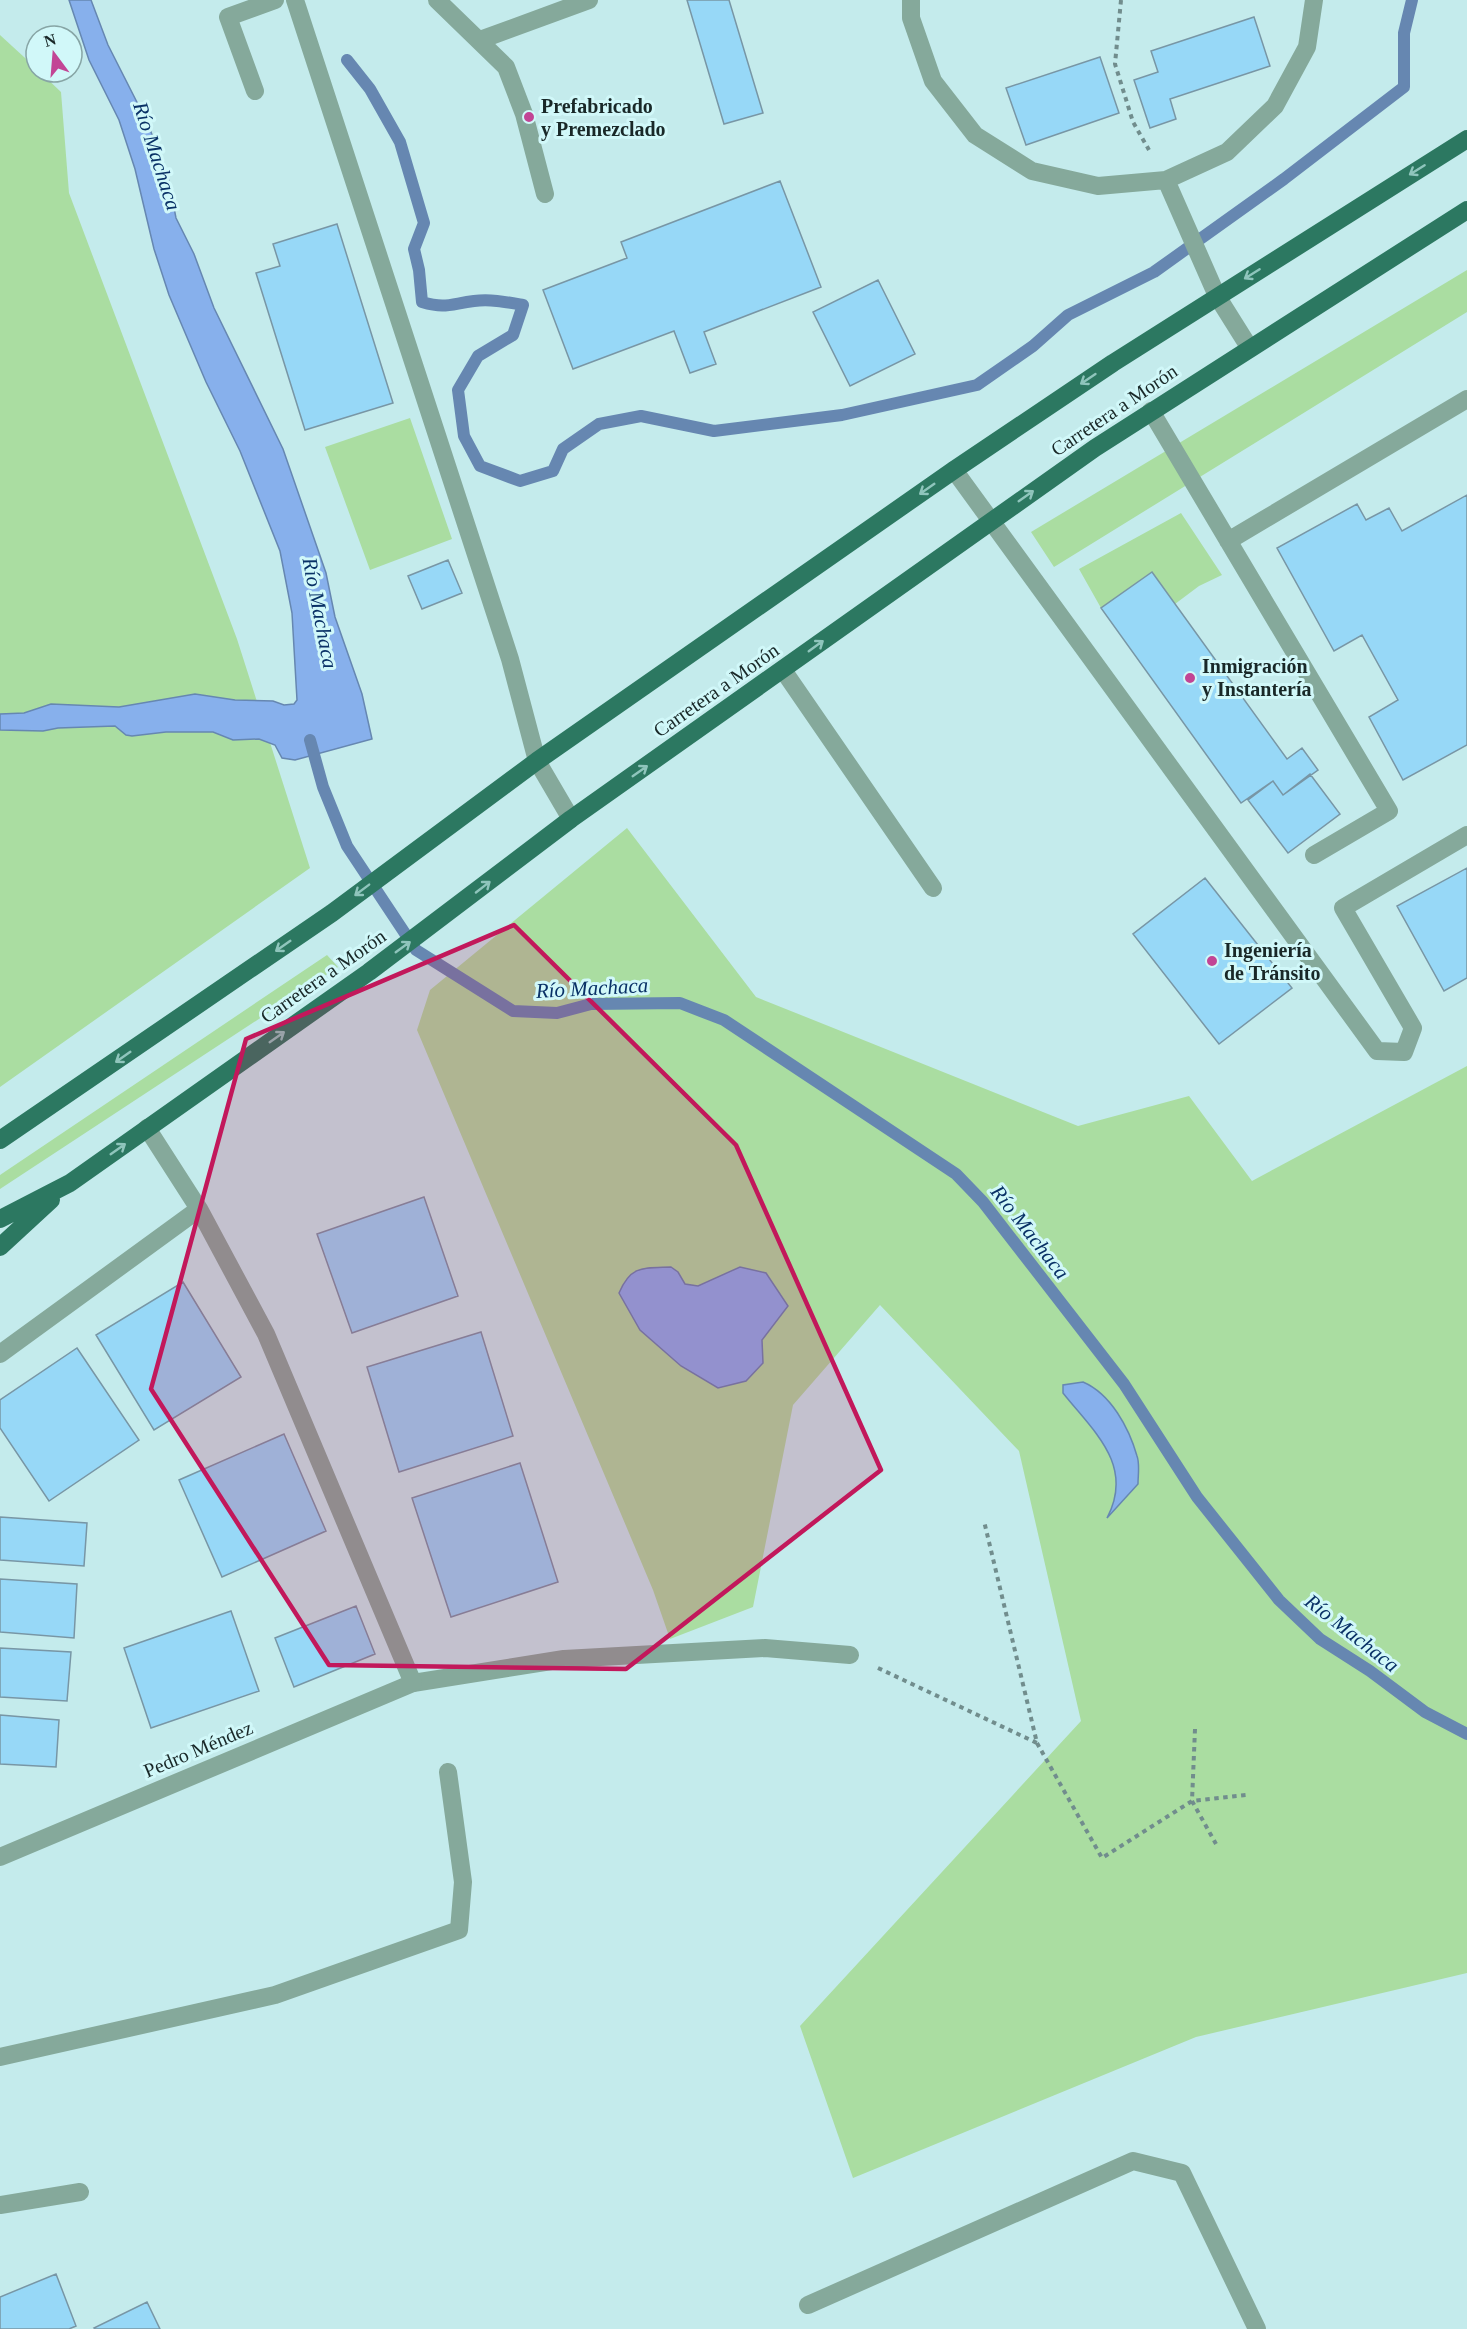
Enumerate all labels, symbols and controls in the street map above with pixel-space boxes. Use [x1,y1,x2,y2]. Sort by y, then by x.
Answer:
north arrow [24,24,84,84]
text: N [42,30,58,50]
place label: Prefabricado y Premezclado [541,95,666,141]
water label: Río Machaca [128,98,186,213]
marker: Prefabricado y Premezclado [522,110,536,124]
one-way arrow [1410,164,1426,176]
one-way arrow [1244,268,1261,280]
street label: Carretera a Morón [1047,360,1181,460]
one-way arrow [1080,373,1097,386]
one-way arrow [919,483,936,495]
one-way arrow [1017,490,1034,502]
water label: Río Machaca [297,554,343,671]
street label: Carretera a Morón [649,639,783,741]
one-way arrow [807,640,823,652]
place label: Inmigración y Instantería [1202,655,1311,701]
marker: Inmigración y Instantería [1183,671,1197,685]
one-way arrow [631,765,647,777]
one-way arrow [475,881,491,894]
one-way arrow [355,884,371,896]
street label: Carretera a Morón [256,925,390,1027]
place label: Ingeniería de Tránsito [1224,939,1321,984]
one-way arrow [276,940,292,952]
one-way arrow [395,941,411,953]
marker: Ingeniería de Tránsito [1205,954,1219,968]
water label: Río Machaca [534,973,649,1003]
one-way arrow [268,1031,285,1043]
one-way arrow [116,1051,132,1063]
one-way arrow [109,1143,125,1155]
water label: Río Machaca [985,1179,1074,1284]
water label: Río Machaca [1299,1588,1404,1677]
street label: Pedro Méndez [140,1716,256,1782]

